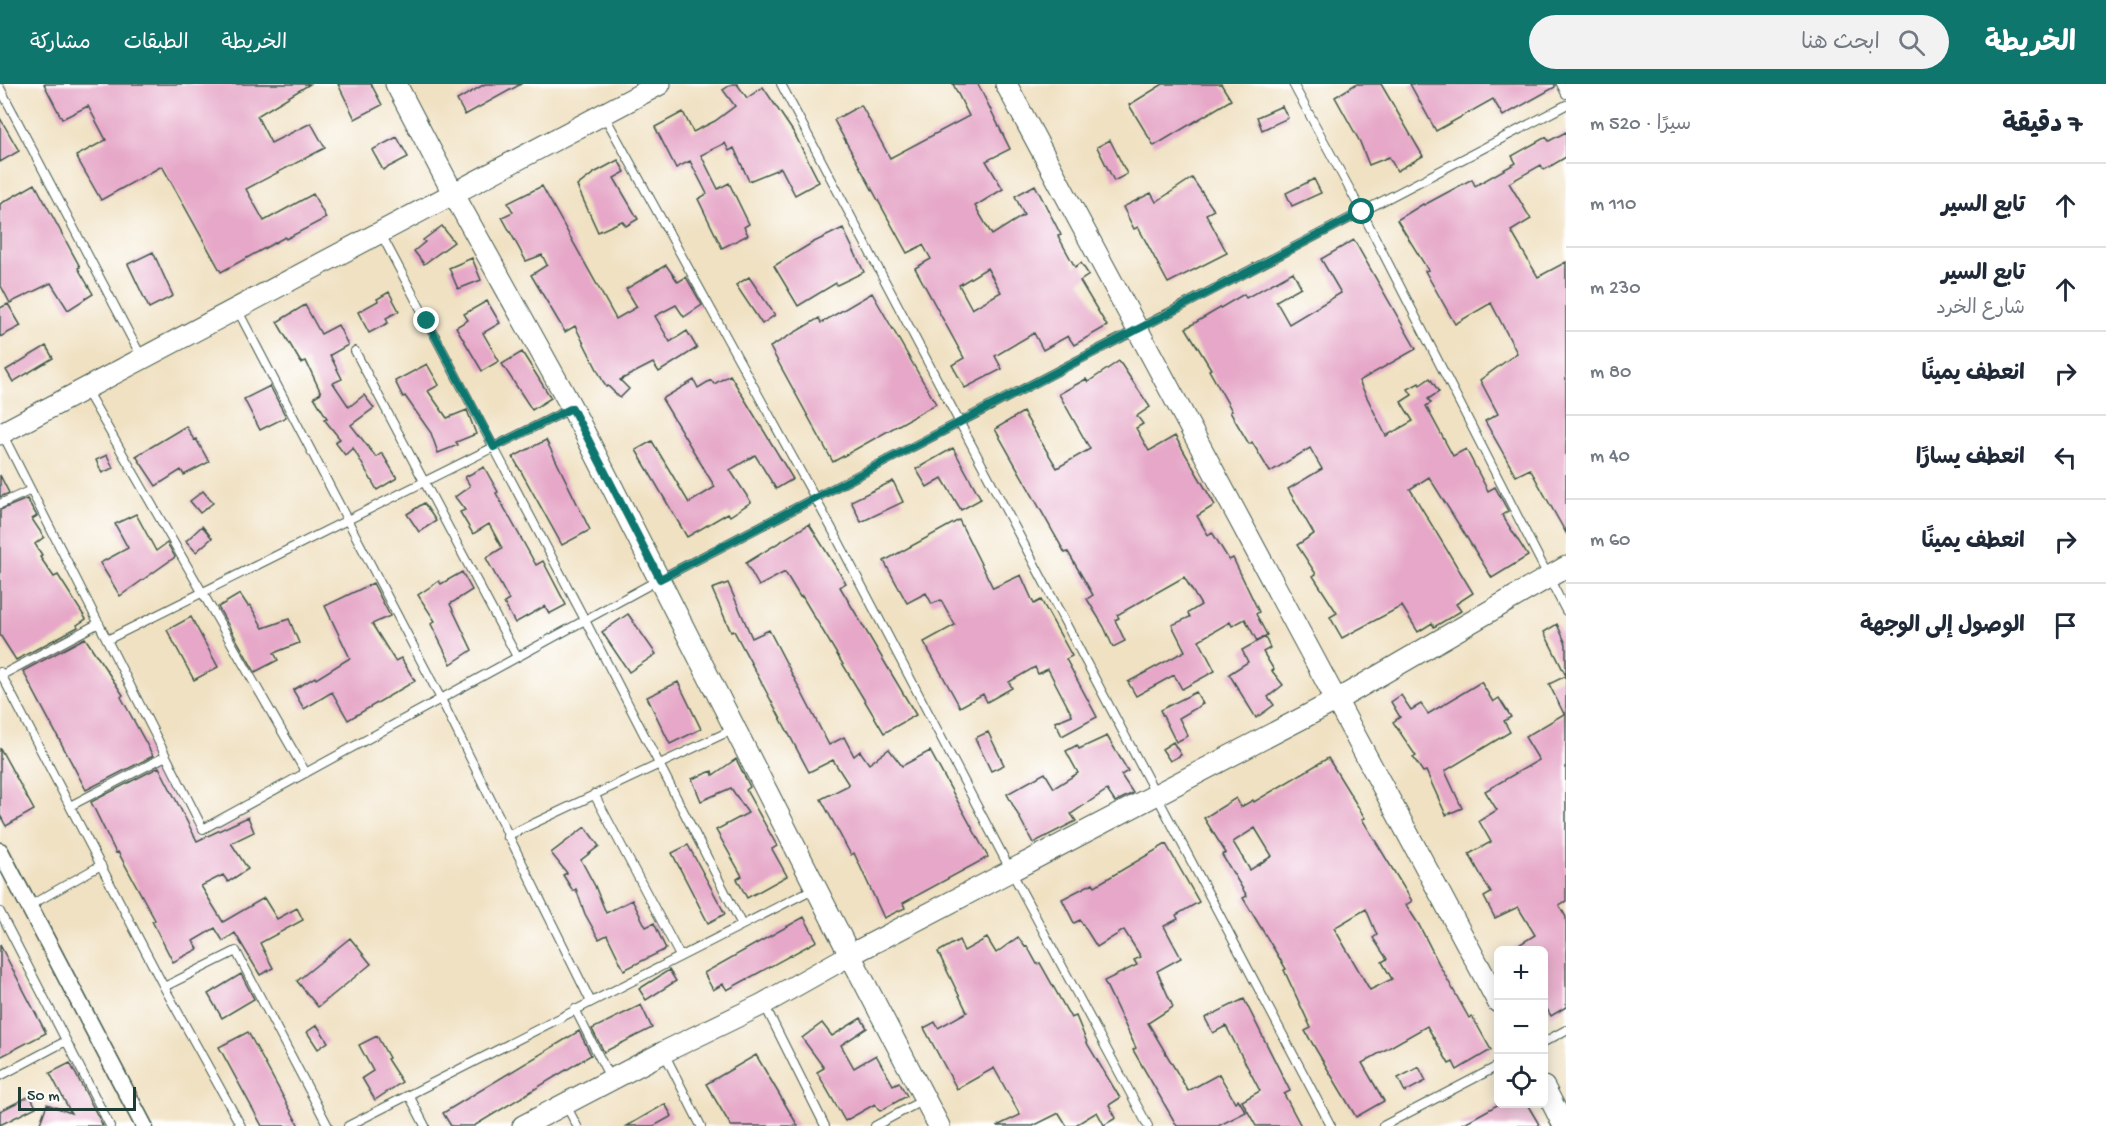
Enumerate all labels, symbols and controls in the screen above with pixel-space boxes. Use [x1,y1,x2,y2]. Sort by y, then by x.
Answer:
search box [1529,15,1949,69]
icon: search [1895,26,1928,59]
text: الخريطة [1985,28,2076,61]
text: ابحث هنا [1801,31,1880,57]
text: مشاركة [30,32,91,57]
text: الطبقات [124,32,189,57]
text: الخريطة [222,32,287,57]
text: 7 دقيقة [2002,111,2082,142]
text: سيرًا · 520 m [1590,114,1691,137]
icon: ahead [2049,189,2082,222]
text: 110 m [1590,194,1636,217]
text: تابع السير [1941,194,2025,220]
route start [1348,198,1374,224]
text: تابع السير [1941,262,2025,288]
icon: ahead [2049,273,2082,306]
text: 230 m [1590,278,1641,301]
text: شارع الخرد [1936,298,2025,321]
route end [413,307,439,333]
icon: right [2049,357,2082,390]
text: 80 m [1590,362,1631,385]
text: انعطف يمينًا [1922,362,2025,388]
icon: left [2049,441,2082,474]
text: 40 m [1590,446,1630,469]
text: انعطف يسارًا [1916,446,2025,472]
icon: right [2049,525,2082,558]
text: 60 m [1590,530,1630,553]
text: انعطف يمينًا [1922,530,2025,556]
icon: arrive [2049,609,2082,642]
text: الوصول إلى الوجهة [1860,614,2025,640]
map controls [1494,946,1548,1108]
button: + [1494,946,1548,1000]
button: − [1494,1000,1548,1054]
button: locate [1494,1054,1548,1108]
scale bar [18,1084,136,1112]
text: 50 m [27,1088,60,1107]

